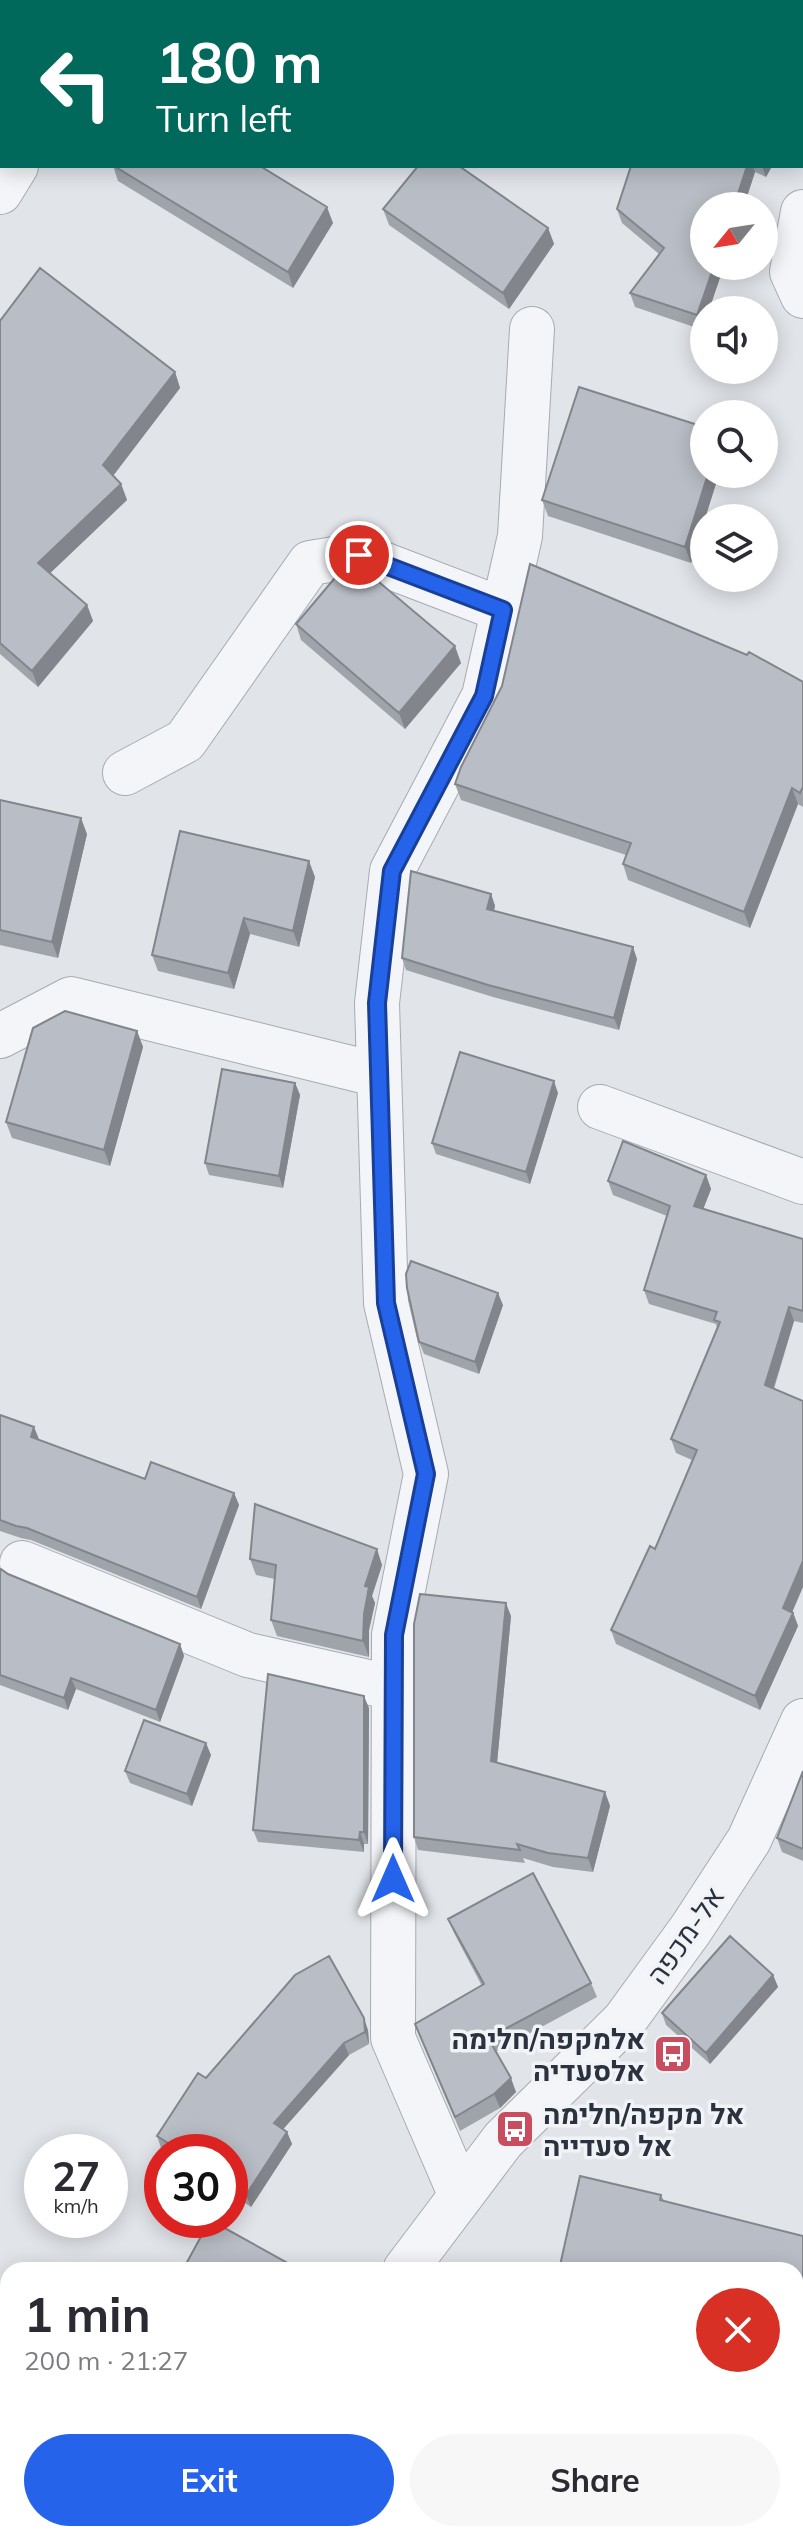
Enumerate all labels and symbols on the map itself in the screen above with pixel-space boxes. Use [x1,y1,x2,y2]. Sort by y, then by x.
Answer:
north arrow [690,192,778,280]
pin [325,521,393,589]
position arrow [351,1837,435,1921]
street label: אל-מכפה [639,1879,731,1991]
place label: אלמקפה/חלימה אלסעדיה [451,2021,645,2088]
bus stop icon: אלמקפה/חלימה אלסעדיה [652,2033,694,2075]
place label: אל מקפה/חלימה אל סעדייה [543,2096,744,2163]
bus stop icon: אל מקפה/חלימה אל סעדייה [494,2108,536,2150]
speed limit sign: 30 [144,2134,248,2238]

